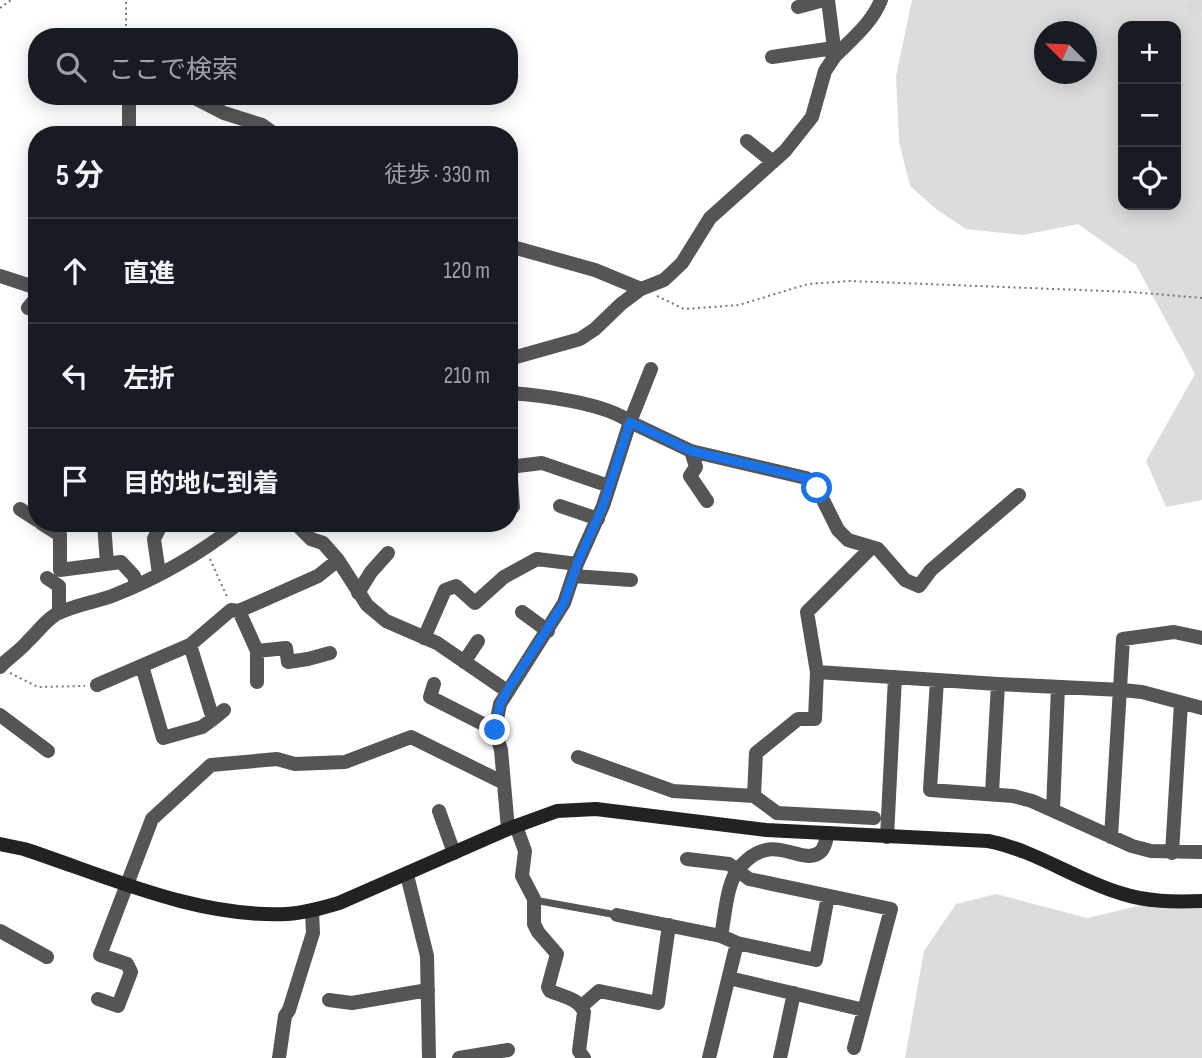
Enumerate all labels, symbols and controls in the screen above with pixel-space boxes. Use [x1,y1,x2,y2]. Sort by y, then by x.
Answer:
north arrow [1034,21,1097,84]
map controls [1118,21,1181,210]
button: + [1118,21,1181,84]
search box [28,28,518,105]
icon: search [52,48,90,86]
text: ここで検索 [108,55,238,86]
button: − [1118,84,1181,147]
button: locate [1118,147,1181,210]
text: 5 分 [56,158,104,194]
text: 徒歩 · 330 m [384,161,490,189]
icon: ahead [56,252,94,290]
text: 120 m [444,257,490,285]
text: 直進 [123,259,175,290]
icon: left [56,357,94,395]
text: 210 m [444,362,490,390]
text: 左折 [123,364,175,395]
icon: arrive [56,462,94,500]
text: 目的地に到着 [123,469,279,500]
route start [801,472,832,503]
route end [479,714,510,745]

